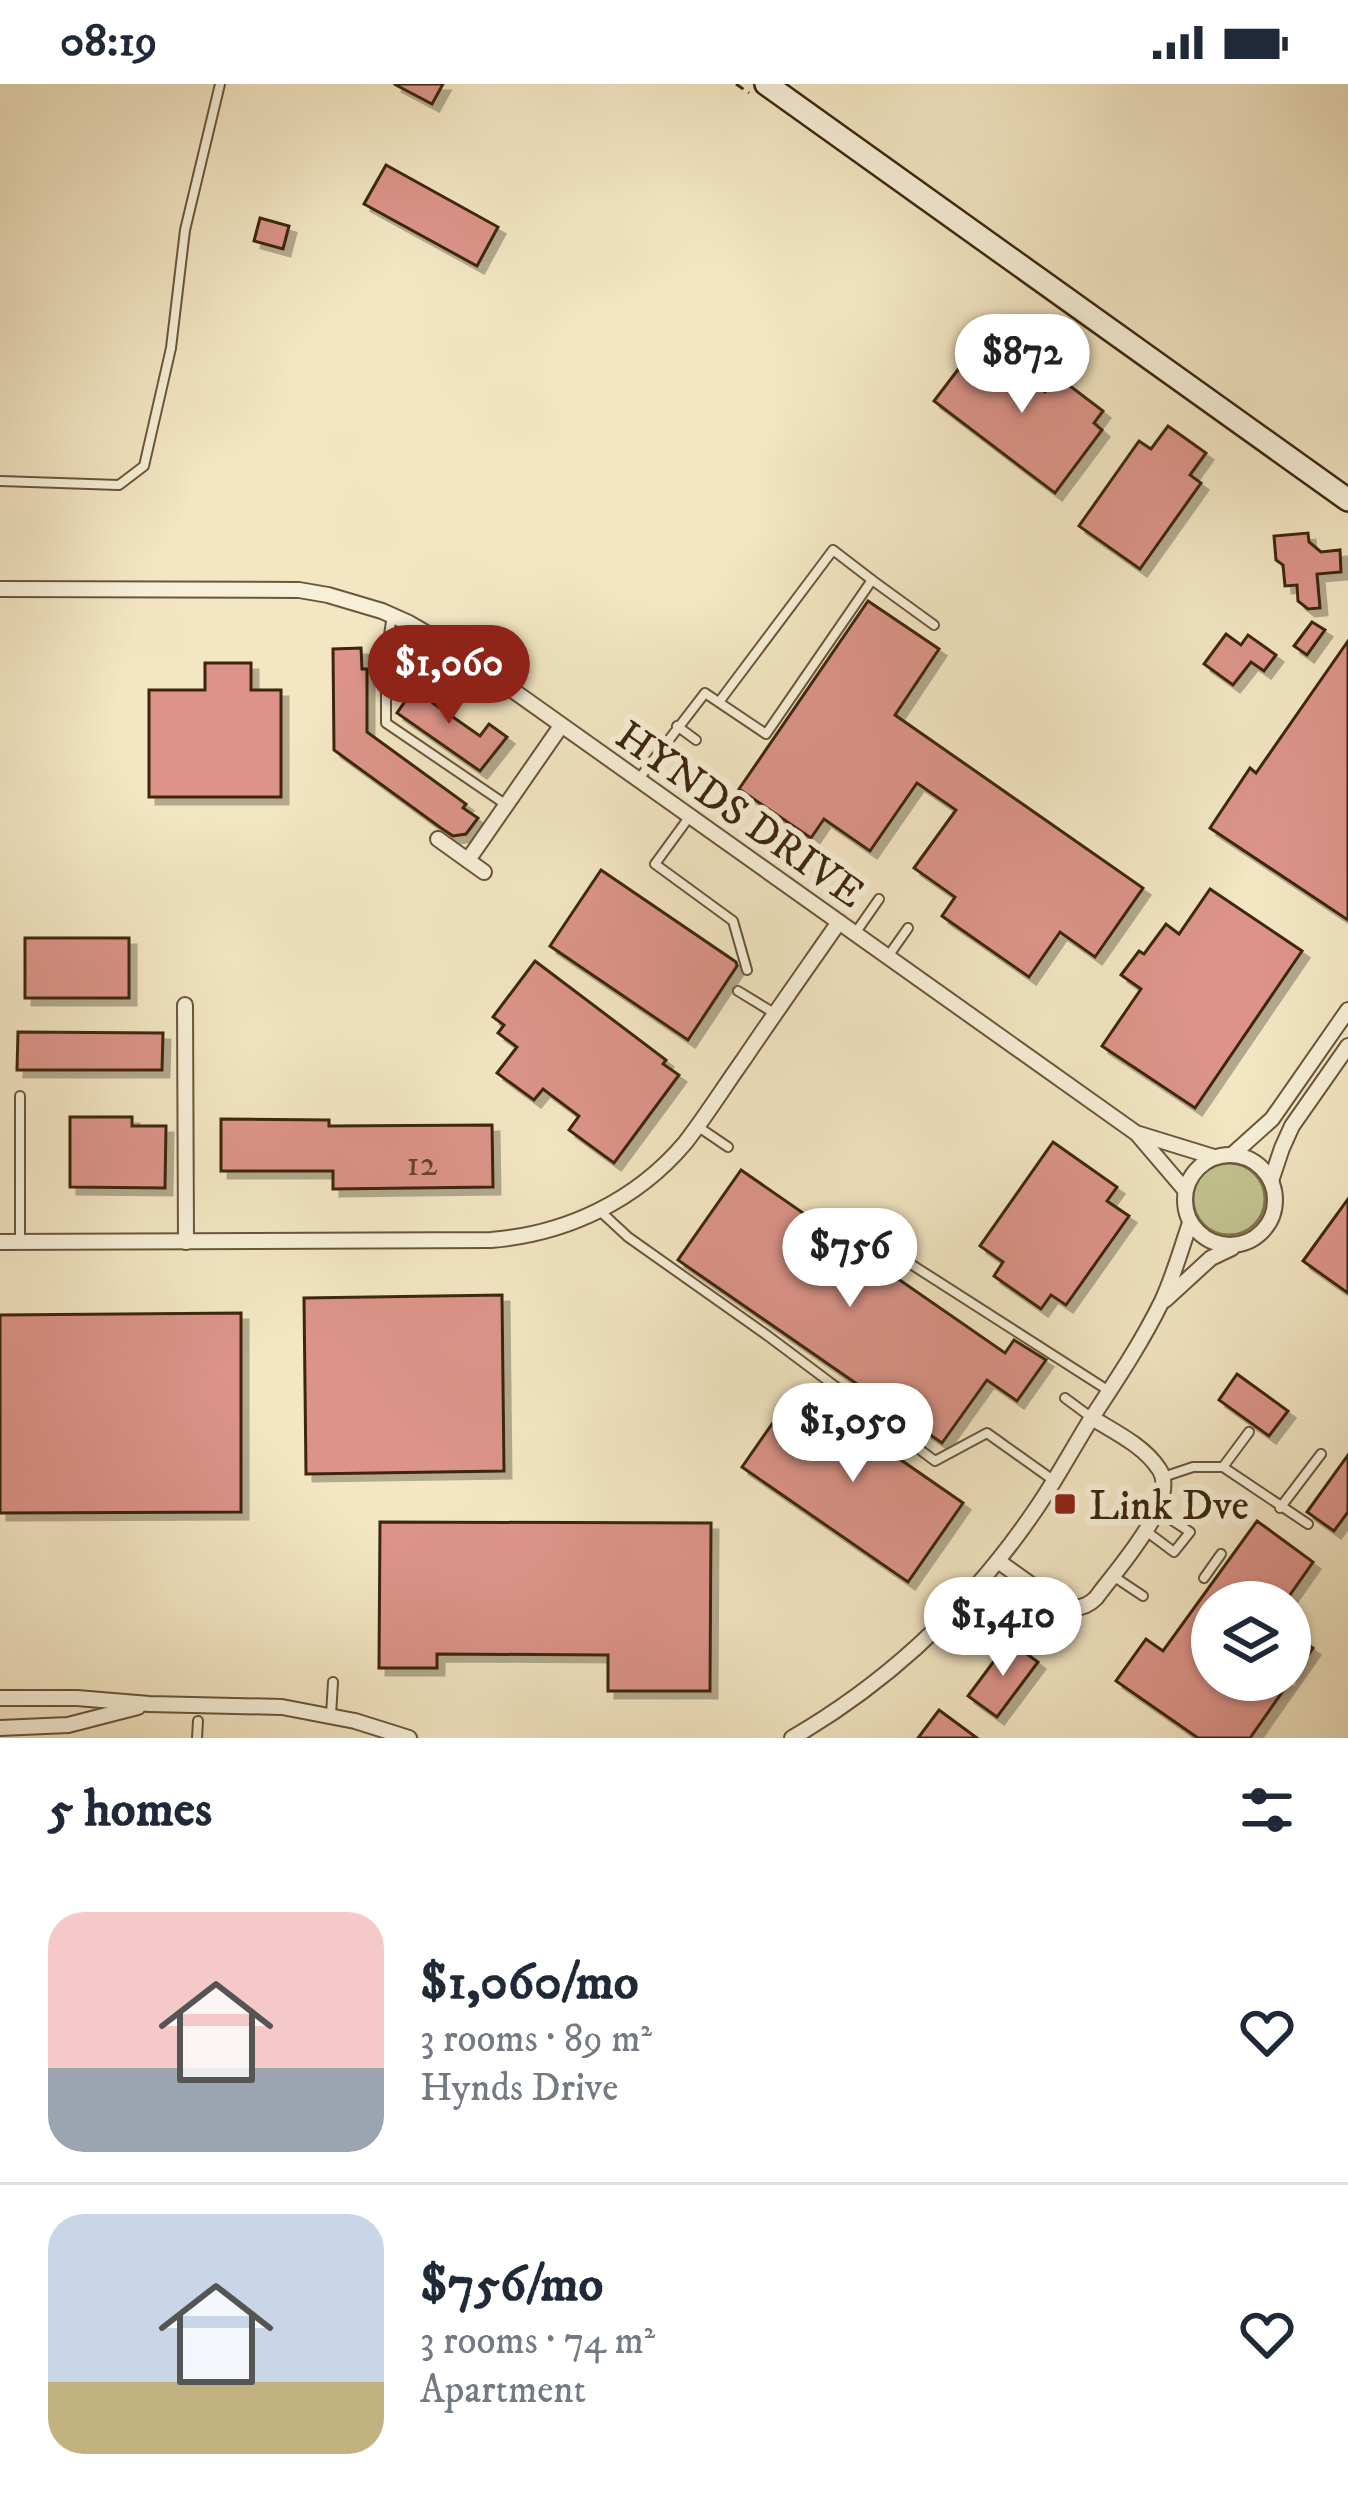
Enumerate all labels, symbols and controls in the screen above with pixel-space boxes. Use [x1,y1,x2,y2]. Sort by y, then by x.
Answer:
text: 08:19 [60,14,157,70]
pin: $872 [951,314,1093,416]
text: $872 [982,328,1062,377]
pin: $1,060 [351,625,547,727]
text: $1,060 [395,639,503,688]
street label: HYNDS DRIVE [605,710,874,920]
house number: 12 [407,1142,438,1187]
pin: $756 [779,1208,921,1310]
text: $756 [809,1222,891,1271]
pin: $1,050 [755,1383,951,1485]
text: $1,050 [799,1397,907,1446]
place label: Link Dve [1089,1481,1249,1533]
marker: Link Dve [1052,1491,1078,1517]
pin: $1,410 [905,1577,1101,1679]
map controls [1191,1581,1311,1701]
button: layers [1191,1581,1311,1701]
text: $1,410 [951,1591,1055,1640]
icon: filters [1234,1777,1300,1843]
text: 5 homes [48,1778,212,1842]
text: $1,060/mo [420,1951,639,2015]
icon: home [144,1960,288,2104]
icon: heart [1234,1999,1300,2065]
text: 3 rooms · 89 m² [420,2015,652,2064]
text: Hynds Drive [420,2064,618,2113]
text: $756/mo [420,2253,603,2317]
icon: home [144,2262,288,2406]
icon: heart [1234,2301,1300,2367]
text: 3 rooms · 74 m² [420,2317,655,2366]
text: Apartment [420,2366,586,2415]

